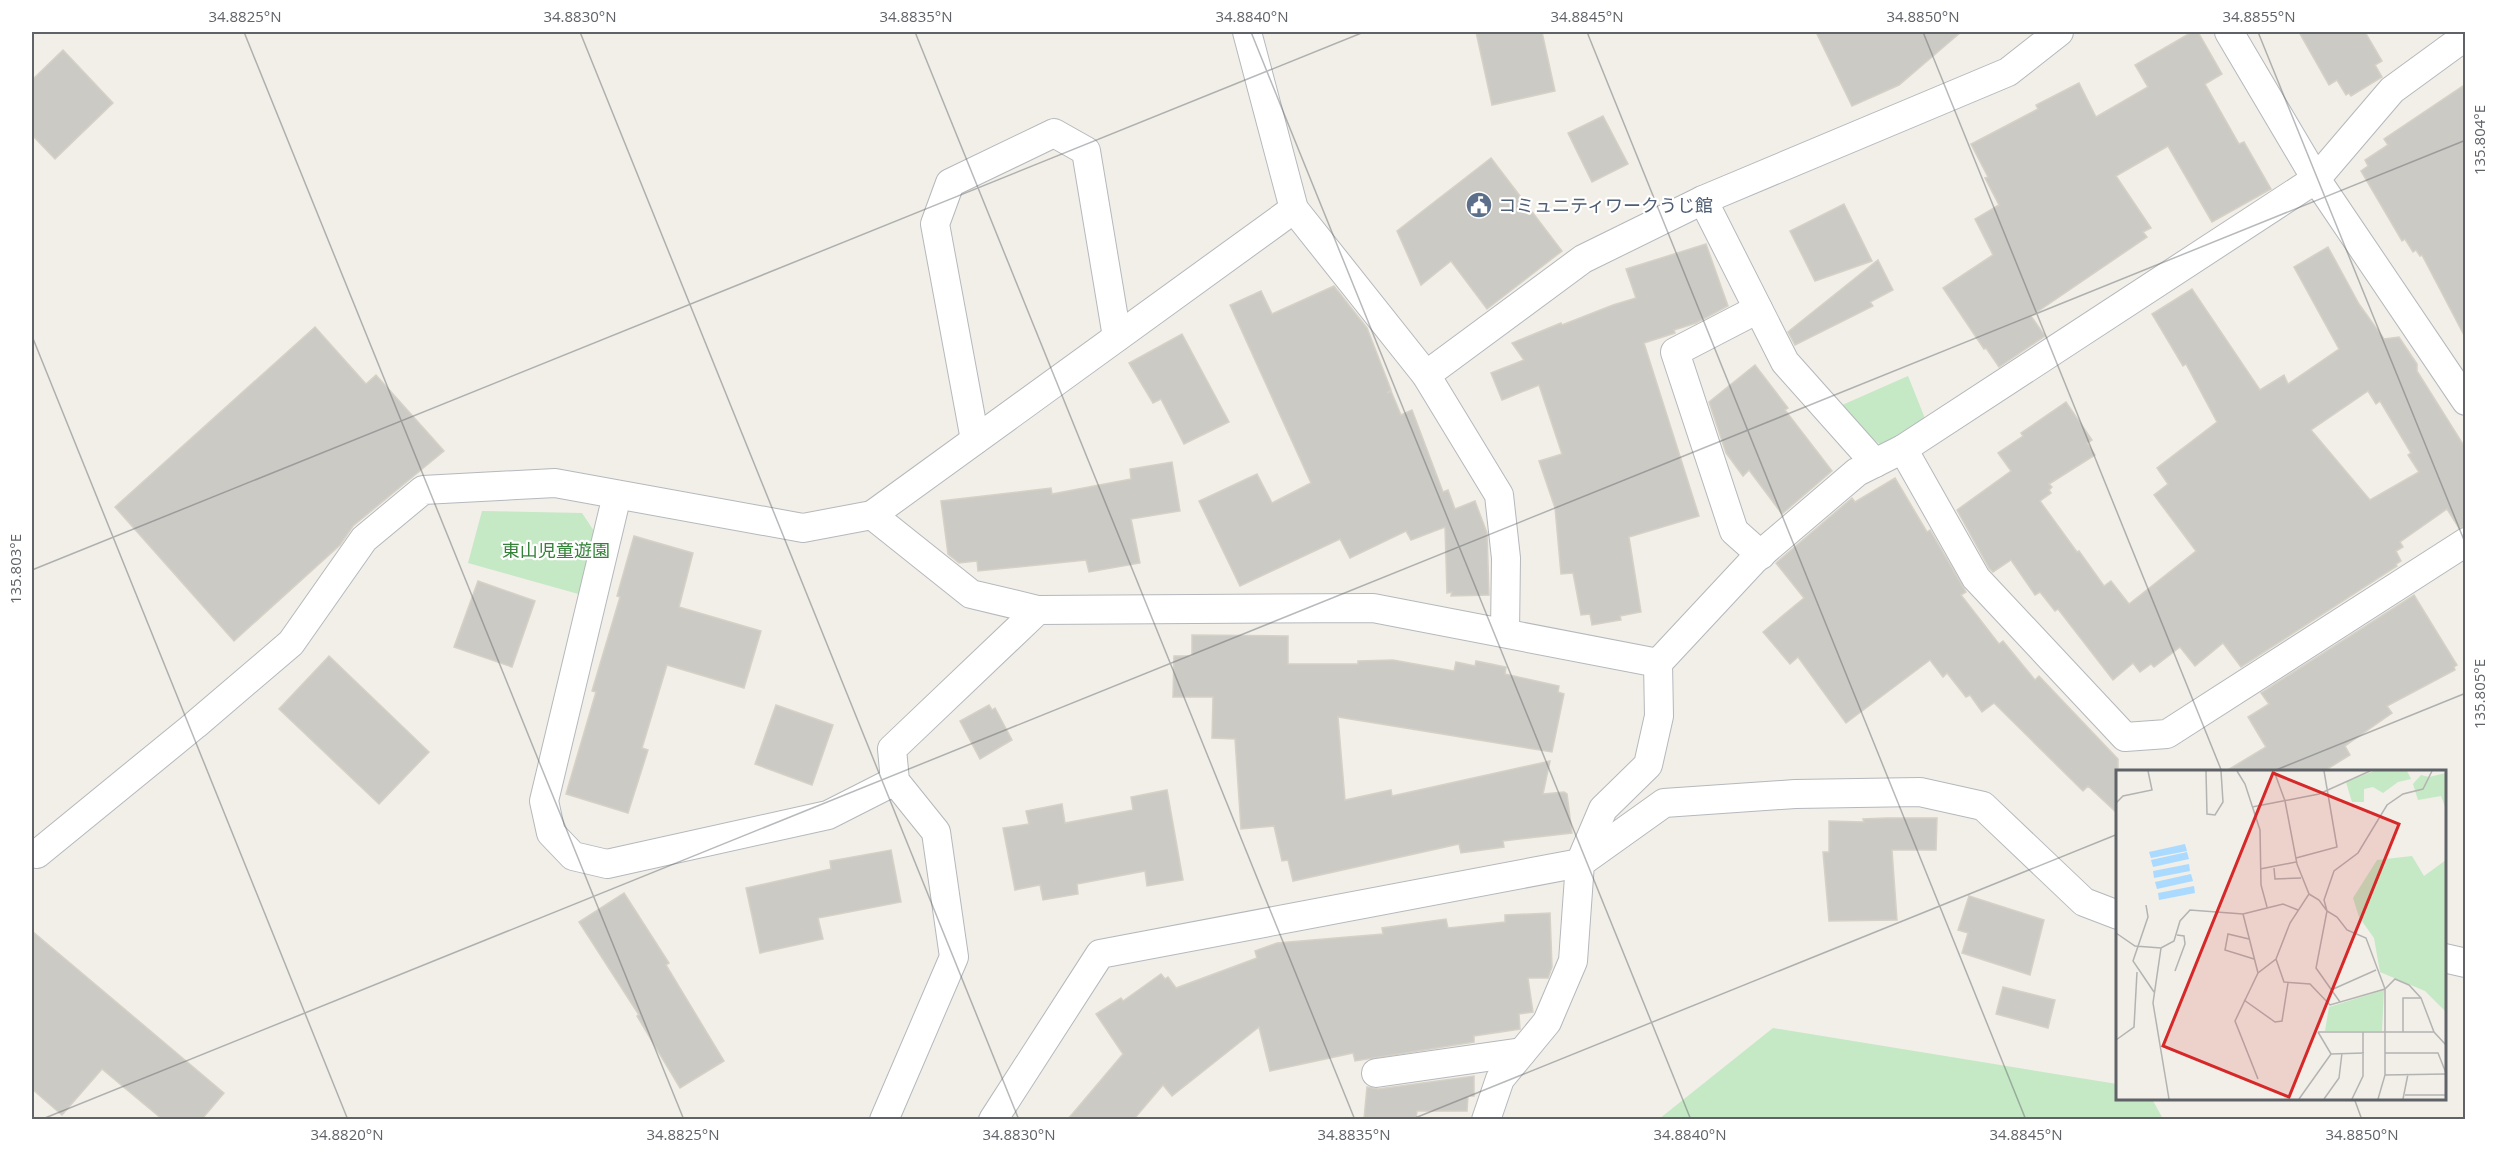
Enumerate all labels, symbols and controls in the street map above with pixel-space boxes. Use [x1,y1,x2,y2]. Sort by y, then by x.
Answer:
text: 34.8825°N [208,6,282,26]
text: 34.8830°N [543,6,617,26]
text: 34.8835°N [879,6,953,26]
text: 34.8840°N [1215,6,1289,26]
text: 34.8845°N [1550,6,1624,26]
text: 34.8850°N [1886,6,1960,26]
text: 34.8855°N [2222,6,2296,26]
text: 135.804°E [2469,105,2489,175]
public building icon: コミュニティワークうじ館 [1464,190,1494,220]
place label: コミュニティワークうじ館 [1498,193,1713,217]
text: 135.803°E [5,534,25,604]
park label: 東山児童遊園 [502,538,610,562]
text: 135.805°E [2469,659,2489,729]
inset map [2116,770,2446,1100]
text: 34.8820°N [310,1124,384,1144]
text: 34.8825°N [646,1124,720,1144]
text: 34.8830°N [982,1124,1056,1144]
text: 34.8835°N [1317,1124,1391,1144]
text: 34.8840°N [1653,1124,1727,1144]
text: 34.8845°N [1989,1124,2063,1144]
text: 34.8850°N [2325,1124,2399,1144]

